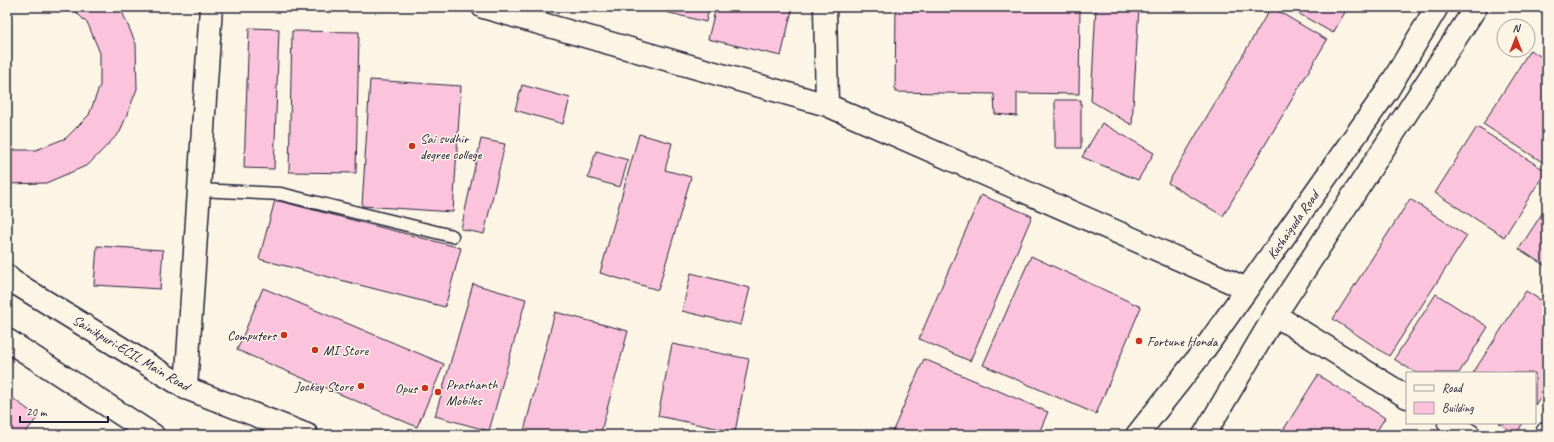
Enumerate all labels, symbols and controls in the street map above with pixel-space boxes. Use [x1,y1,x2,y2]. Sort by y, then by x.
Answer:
north arrow [1496,18,1536,58]
text: N [1513,21,1522,35]
place label: Sai sudhir degree college [420,130,483,163]
marker: Sai sudhir degree college [407,141,417,151]
street label: Kushaiguda Road [1263,186,1324,262]
street label: Sainikpuri-ECIL Main Road [69,311,195,396]
place label: Computers [227,327,277,344]
marker: Computers [279,330,289,340]
place label: Fortune Honda [1147,333,1219,350]
marker: Fortune Honda [1134,336,1144,346]
place label: MI Store [323,342,369,359]
marker: MI Store [310,345,320,355]
legend [1406,372,1536,424]
place label: Prashanth Mobiles [446,376,498,409]
place label: Jockey Store [294,378,354,395]
place label: Opus [395,380,418,397]
text: Road [1442,380,1464,396]
marker: Jockey Store [356,381,366,391]
marker: Opus [420,383,430,393]
marker: Prashanth Mobiles [433,387,443,397]
scale bar [20,398,108,424]
text: Building [1442,400,1474,416]
text: 20 m [26,404,48,420]

